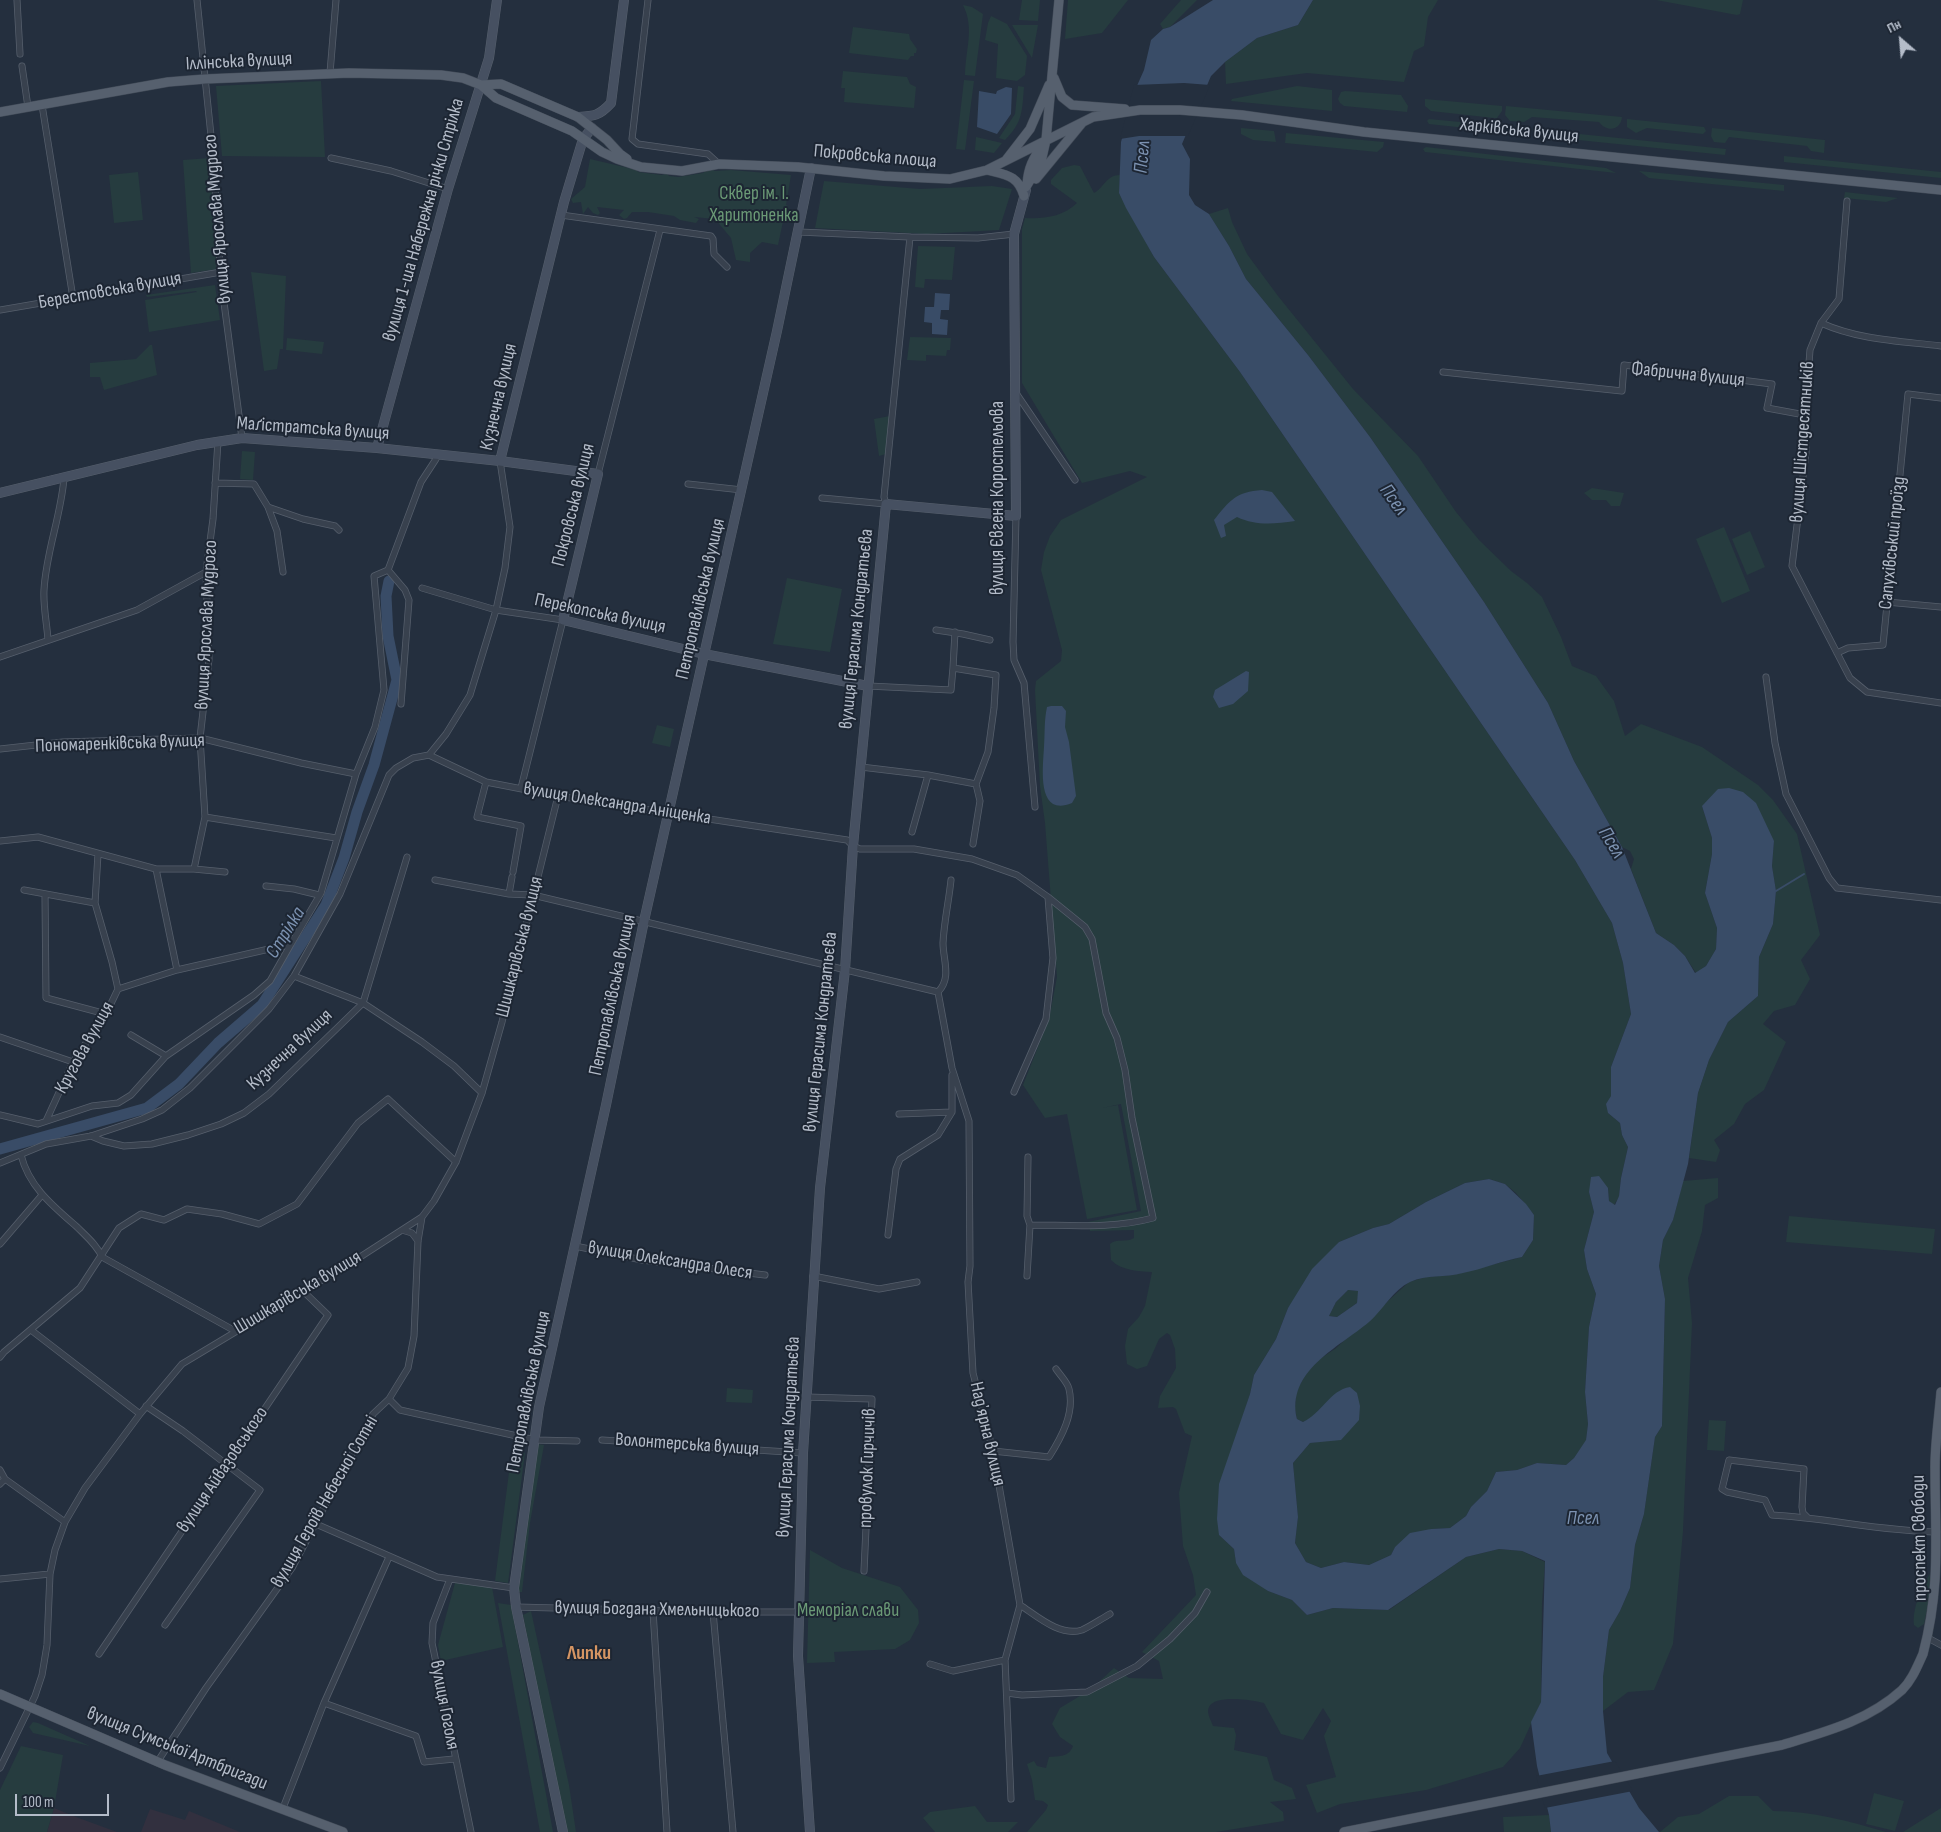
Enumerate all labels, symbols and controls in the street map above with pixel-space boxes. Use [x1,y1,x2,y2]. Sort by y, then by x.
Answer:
north arrow [1876,15,1926,65]
text: Пн [1884,16,1904,37]
street label: Іллінська вулиця [185,48,293,76]
street label: вулиця 1-ша Набережна річки Стрілка [378,96,470,344]
street label: Харківська вулиця [1458,113,1580,149]
street label: вулиця Ярослава Мудрого [199,133,237,305]
street label: Покровська площа [813,140,937,174]
water label: Псел [1130,140,1156,174]
park label: Сквер ім. І. Харитоненка [710,183,798,227]
street label: Берестовська вулиця [37,267,183,315]
street label: Кузнечна вулиця [476,341,522,453]
street label: Фабрична вулиця [1630,358,1746,392]
street label: вулиця Шістдесятників [1786,361,1820,523]
street label: вулиця Євгена Коростельова [987,401,1009,595]
street label: Маґістратська вулиця [236,412,390,446]
street label: Покровська вулиця [548,441,600,569]
street label: Сапухівський проїзд [1875,475,1911,611]
water label: Псел [1374,480,1412,520]
street label: Петропавлівська вулиця [671,516,731,682]
street label: вулиця Герасима Кондратьєва [835,528,879,730]
street label: вулиця Ярослава Мудрого [191,540,223,710]
street label: Перекопська вулиця [532,589,668,639]
street label: Пономаренківська вулиця [35,730,205,758]
street label: вулиця Олександра Аніщенка [522,778,712,830]
water label: Псел [1592,823,1630,863]
street label: Шишкарівська вулиця [491,874,549,1020]
water label: Стрілка [261,903,311,963]
street label: Петропавлівська вулиця [585,912,641,1078]
street label: вулиця Герасима Кондратьєва [799,931,843,1133]
street label: Кругова вулиця [50,998,120,1098]
street label: Кузнечна вулиця [242,1005,338,1095]
street label: вулиця Олександра Олеся [586,1237,754,1285]
street label: Шишкарівська вулиця [230,1246,366,1340]
street label: Петропавлівська вулиця [502,1309,556,1475]
street label: вулиця Герасима Кондратьєва [772,1336,806,1538]
street label: Надʼярна вулиця [964,1380,1010,1488]
street label: вулиця Айвазовського [172,1403,274,1537]
street label: провулок Гирчичів [855,1408,881,1528]
street label: вулиця Героїв Небесної Сотні [266,1412,384,1592]
street label: Волонтерська вулиця [614,1429,760,1461]
street label: проспект Свободи [1908,1475,1932,1601]
water label: Псел [1567,1507,1599,1531]
street label: вулиця Богдана Хмельницького [554,1597,760,1623]
park label: Меморіал слави [797,1600,899,1622]
district label: Липки [567,1642,611,1666]
street label: вулиця Гоголя [424,1658,464,1752]
street label: вулиця Сумської Артбригади [83,1702,271,1796]
scale bar [18,1784,111,1816]
text: 100 m [23,1793,54,1812]

